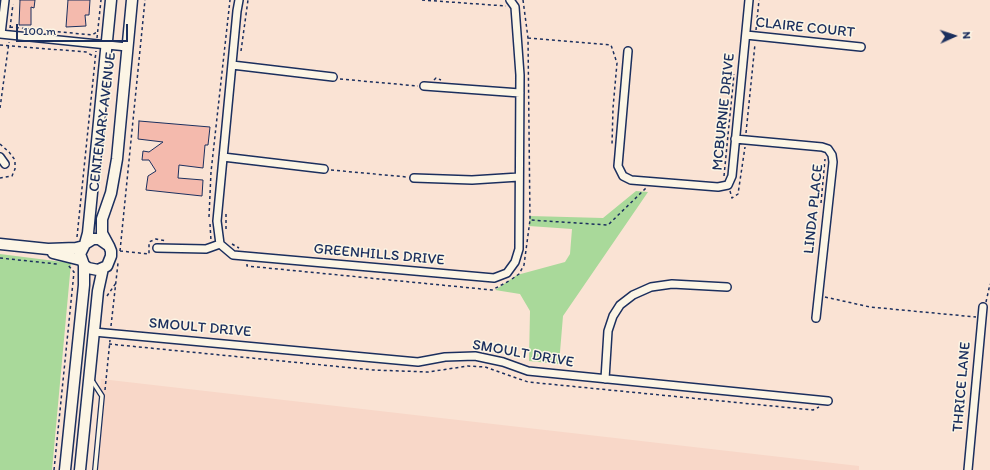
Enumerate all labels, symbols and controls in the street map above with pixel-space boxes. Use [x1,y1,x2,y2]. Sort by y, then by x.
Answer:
street label: CLAIRE COURT [754,14,856,42]
scale bar [18,16,130,42]
north arrow [934,16,974,56]
text: 100 m [23,24,56,38]
text: N [960,31,973,39]
street label: CENTENARY AVENUE [86,51,120,193]
street label: MCBURNIE DRIVE [709,52,739,172]
street label: LINDA PLACE [800,163,828,255]
street label: GREENHILLS DRIVE [313,240,445,270]
street label: SMOULT DRIVE [148,315,252,341]
street label: SMOULT DRIVE [471,336,575,372]
street label: THRICE LANE [949,341,975,433]

